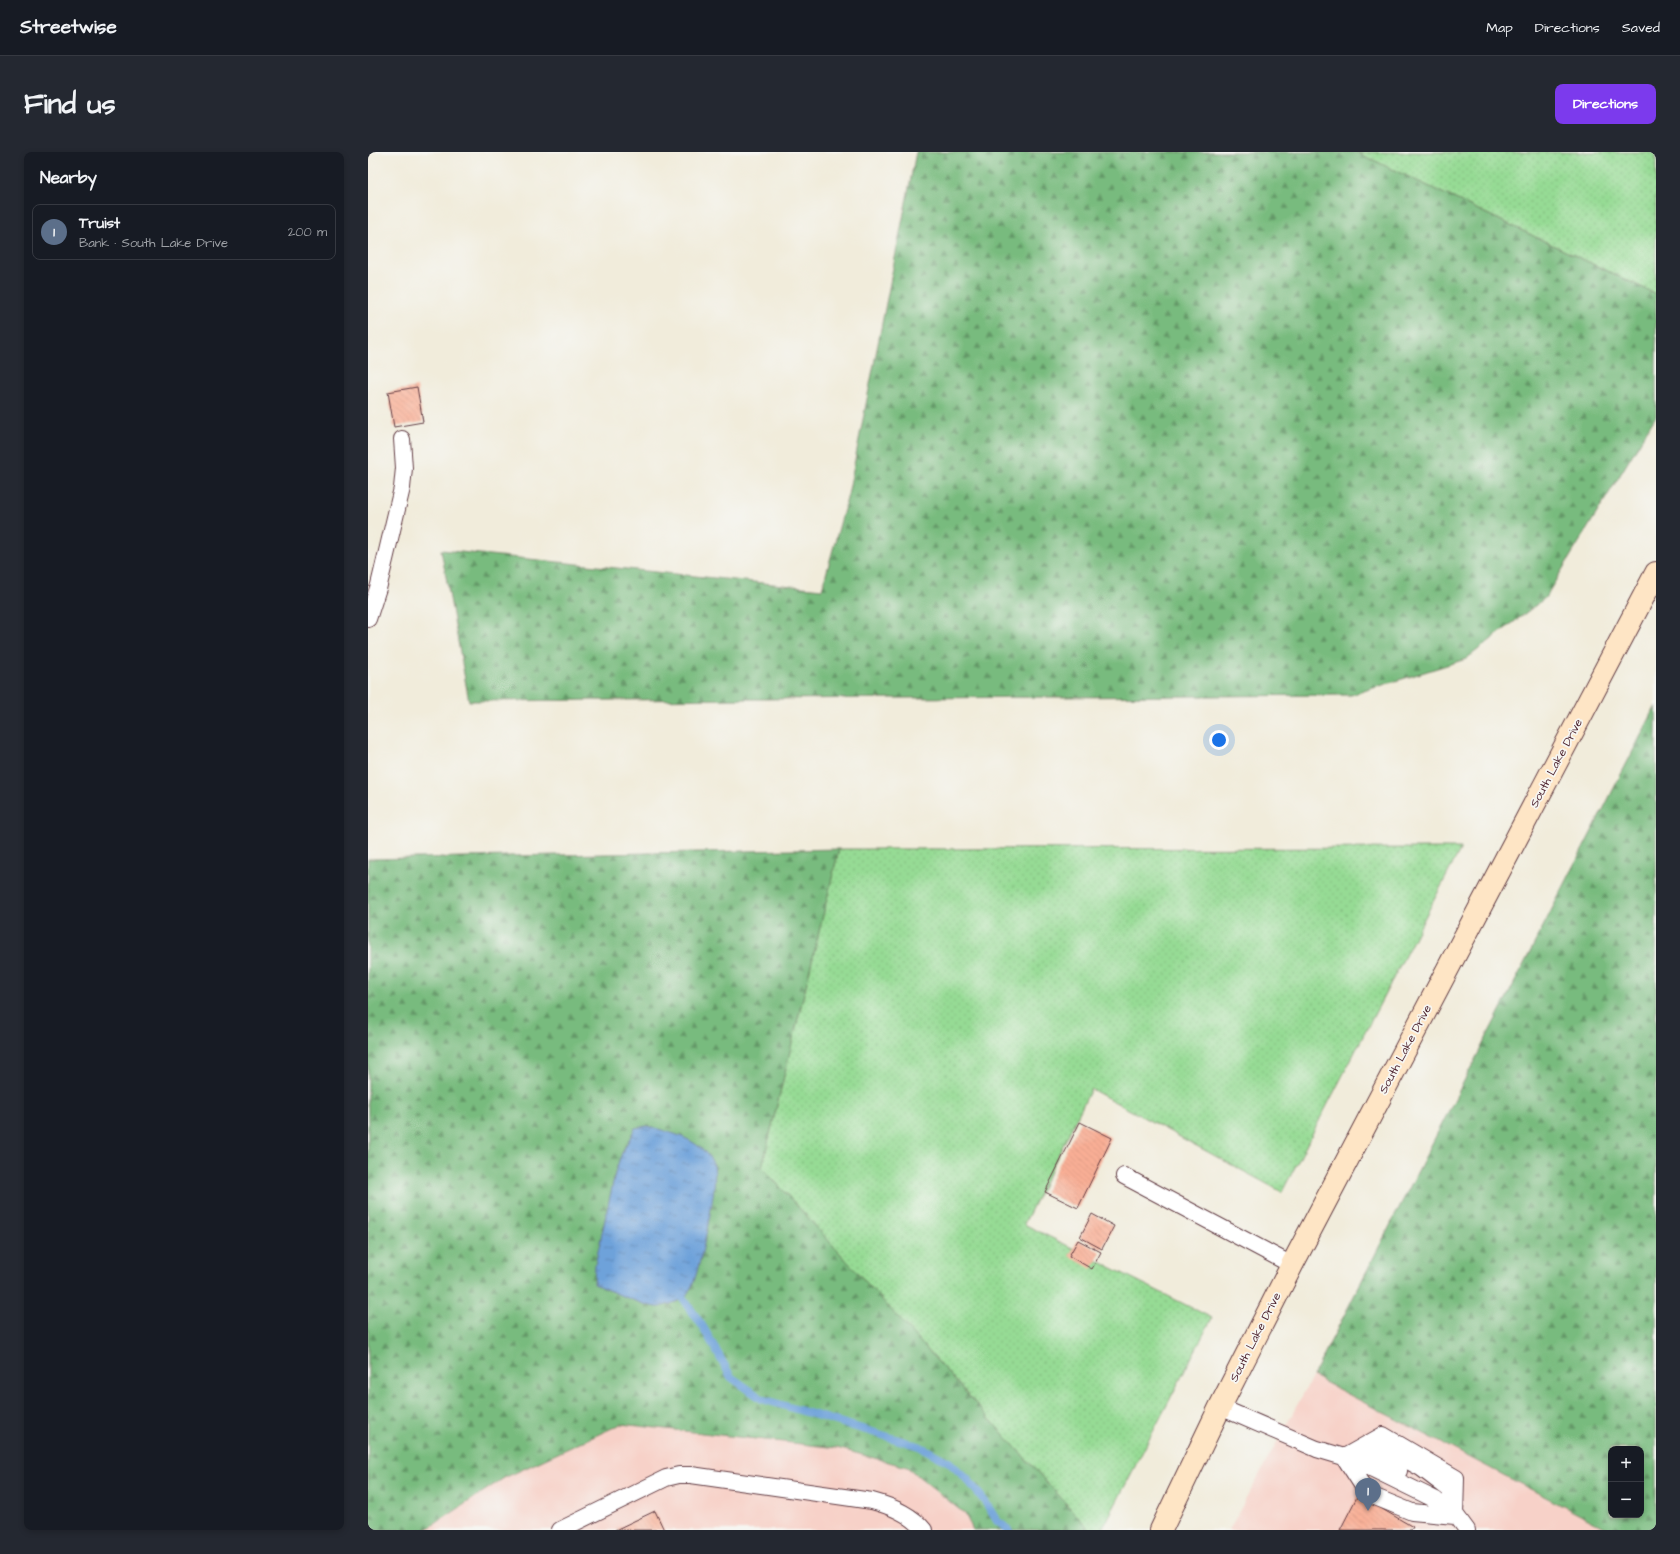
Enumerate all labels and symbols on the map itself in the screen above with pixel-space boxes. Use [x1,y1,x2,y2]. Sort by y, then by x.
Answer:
street label: South Lake Drive [1526,715,1587,811]
your location [1209,730,1229,750]
street label: South Lake Drive [1375,1001,1436,1097]
street label: South Lake Drive [1226,1289,1286,1385]
pin: 1 [1355,1478,1381,1511]

